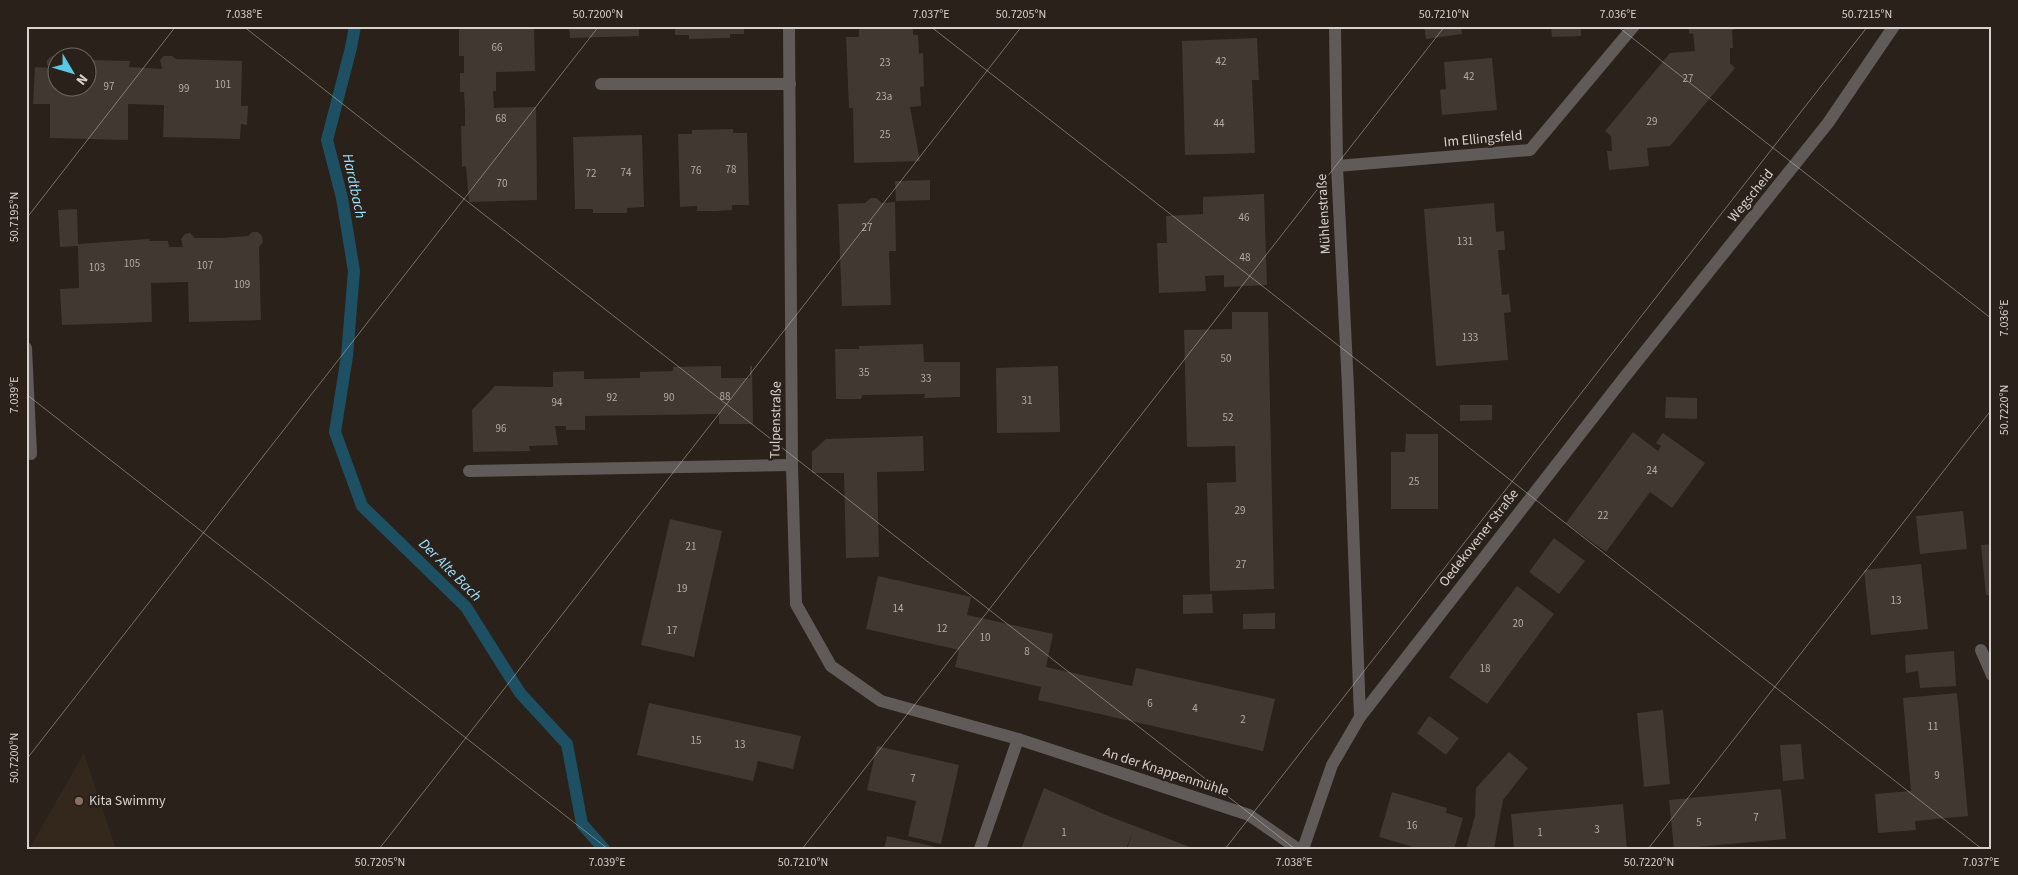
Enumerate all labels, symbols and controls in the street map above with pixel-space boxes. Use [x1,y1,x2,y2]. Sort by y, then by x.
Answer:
text: 7.038°E [225,6,263,23]
text: 50.7200°N [573,6,623,23]
text: 7.037°E [912,6,950,23]
text: 50.7205°N [996,6,1046,23]
text: 50.7210°N [1419,6,1469,23]
text: 7.036°E [1599,6,1637,23]
text: 50.7215°N [1842,6,1892,23]
house number: 66 [492,40,503,55]
north arrow [48,48,98,98]
house number: 42 [1216,54,1226,69]
house number: 23 [880,55,890,70]
house number: 42 [1464,69,1474,84]
text: N [71,70,92,89]
house number: 27 [1683,71,1693,86]
house number: 101 [215,77,231,92]
house number: 97 [104,79,114,94]
house number: 99 [179,81,189,96]
house number: 23a [876,89,892,104]
house number: 68 [496,111,507,126]
house number: 29 [1647,114,1657,129]
house number: 44 [1214,116,1225,131]
street label: Im Ellingsfeld [1443,126,1523,152]
house number: 25 [880,127,890,142]
water label: Hardtbach [337,152,371,220]
house number: 78 [726,162,737,177]
house number: 76 [691,163,702,178]
house number: 74 [621,165,632,180]
street label: Wegscheid [1723,165,1779,227]
house number: 72 [586,166,596,181]
street label: Mühlenstraße [1312,173,1336,255]
house number: 70 [497,176,507,191]
text: 50.7195°N [6,192,23,242]
house number: 46 [1239,210,1250,225]
house number: 27 [862,220,872,235]
house number: 131 [1457,234,1473,249]
house number: 48 [1240,250,1251,265]
house number: 105 [124,256,140,271]
house number: 107 [197,258,213,273]
house number: 103 [89,260,105,275]
house number: 109 [234,277,250,292]
text: 7.036°E [1996,299,2013,337]
house number: 133 [1462,330,1478,345]
house number: 50 [1221,351,1231,366]
house number: 35 [859,365,869,380]
house number: 33 [921,371,931,386]
text: 7.039°E [6,376,23,414]
street label: Tulpenstraße [765,381,787,459]
text: 50.7220°N [1996,385,2013,435]
house number: 88 [720,389,731,404]
house number: 92 [607,390,617,405]
house number: 90 [664,390,674,405]
house number: 31 [1022,393,1032,408]
house number: 94 [552,395,563,410]
house number: 52 [1223,410,1233,425]
house number: 96 [496,421,507,436]
house number: 24 [1647,463,1658,478]
house number: 25 [1409,474,1419,489]
street label: Oedekovener Straße [1434,485,1524,591]
house number: 29 [1235,503,1245,518]
house number: 22 [1598,508,1608,523]
water label: Der Alte Bach [414,534,486,606]
house number: 21 [686,539,696,554]
house number: 27 [1236,557,1246,572]
house number: 19 [677,581,687,596]
house number: 13 [1891,593,1901,608]
house number: 14 [893,601,904,616]
house number: 20 [1513,616,1523,631]
house number: 12 [937,621,947,636]
house number: 17 [667,623,677,638]
house number: 10 [980,630,990,645]
house number: 8 [1024,644,1030,659]
house number: 18 [1480,661,1491,676]
house number: 6 [1147,696,1153,711]
house number: 4 [1192,701,1198,716]
house number: 2 [1240,712,1246,727]
house number: 11 [1928,719,1938,734]
text: 50.7200°N [6,733,23,783]
house number: 15 [691,733,701,748]
house number: 13 [735,737,745,752]
street label: An der Knappenmühle [1101,742,1231,802]
house number: 9 [1934,768,1940,783]
house number: 7 [910,771,916,786]
place label: Kita Swimmy [89,791,166,811]
marker: Kita Swimmy [73,795,85,807]
house number: 7 [1753,810,1759,825]
house number: 5 [1696,815,1702,830]
house number: 16 [1407,818,1418,833]
house number: 3 [1594,822,1600,837]
house number: 1 [1061,825,1067,840]
house number: 1 [1537,825,1543,840]
text: 50.7205°N [355,854,405,871]
text: 7.039°E [588,854,626,871]
text: 50.7210°N [778,854,828,871]
text: 7.038°E [1275,854,1313,871]
text: 50.7220°N [1624,854,1674,871]
text: 7.037°E [1962,854,2000,871]

